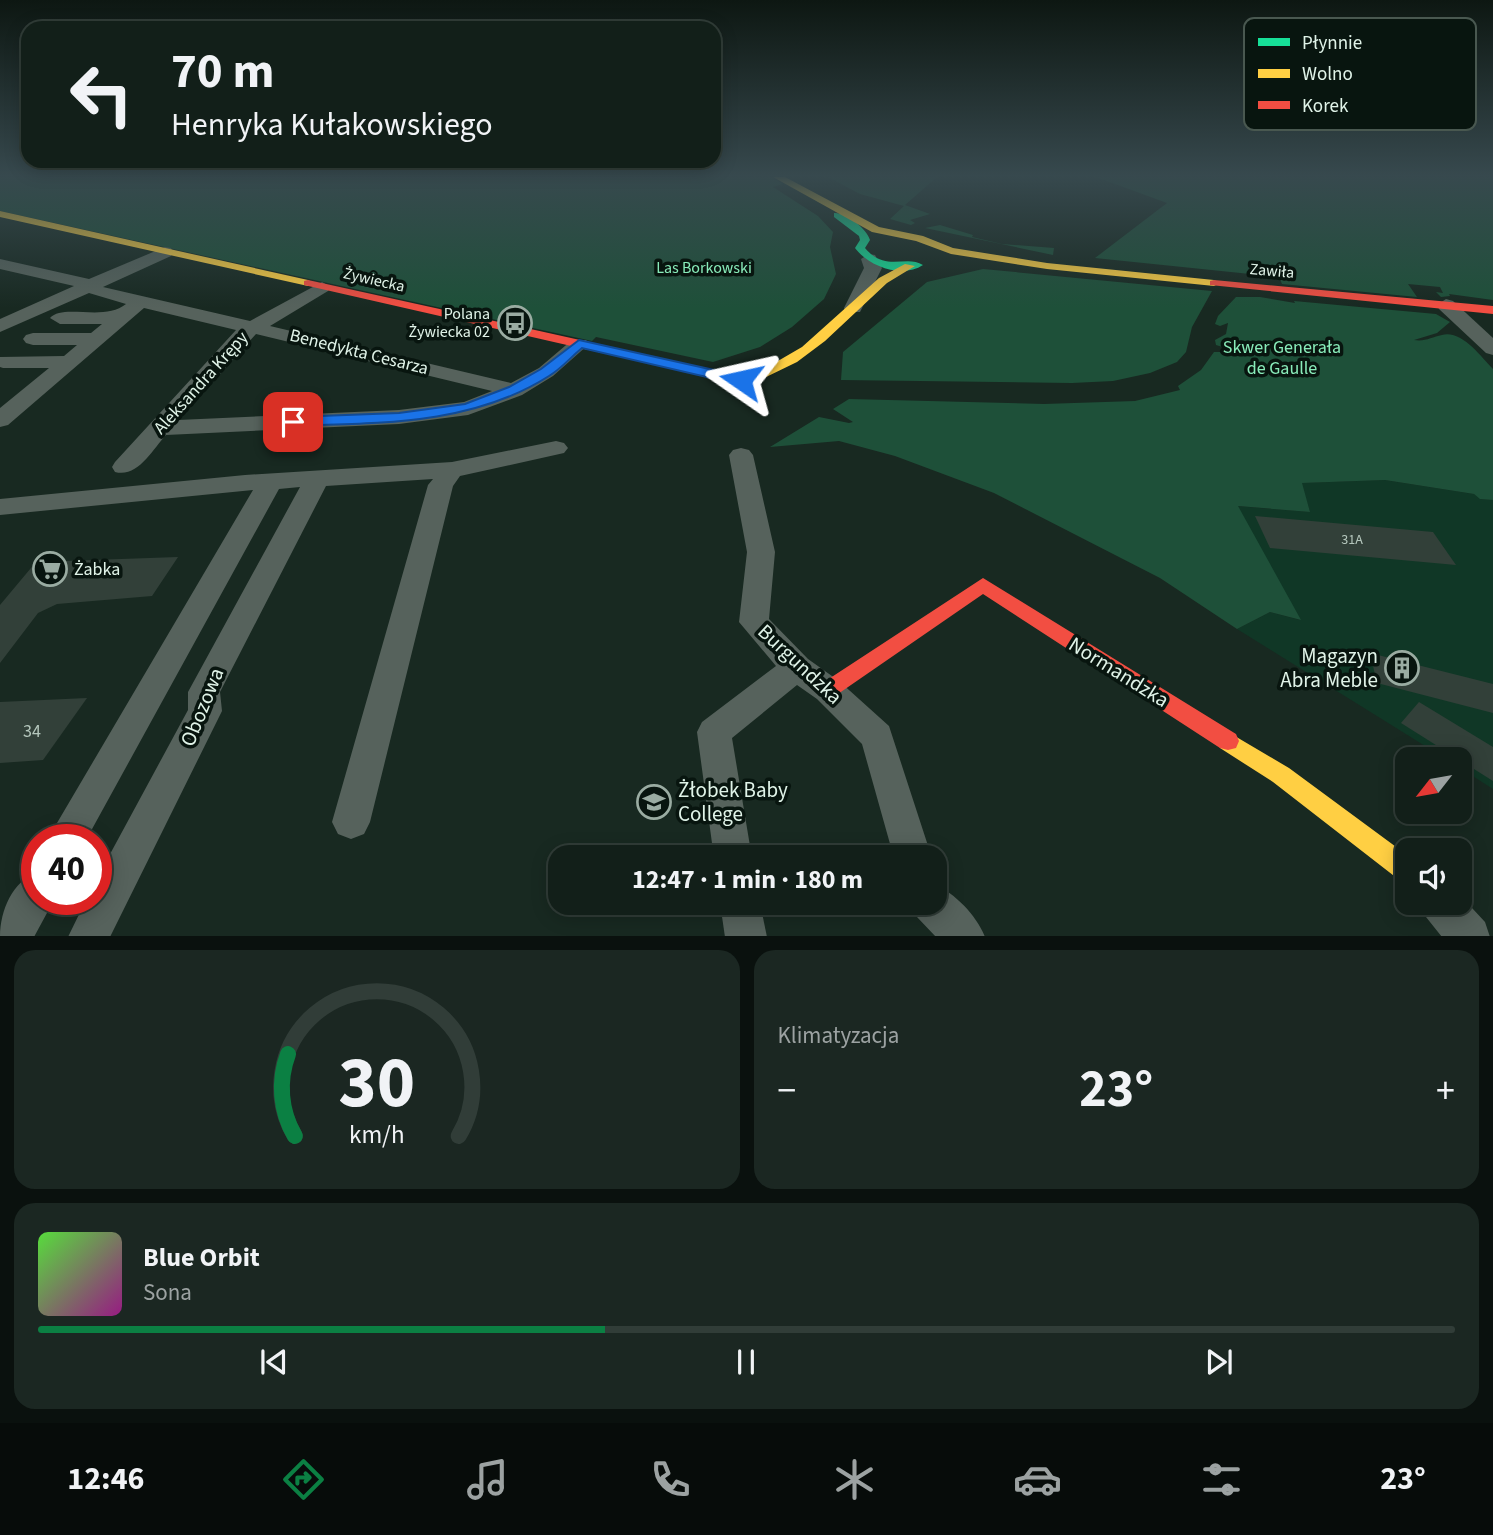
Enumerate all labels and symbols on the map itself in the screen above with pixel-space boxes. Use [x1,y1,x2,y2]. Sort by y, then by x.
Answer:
legend [1244,18,1476,130]
text: Płynnie [1302,30,1362,57]
text: Wolno [1302,61,1353,88]
text: Korek [1302,93,1349,120]
park label: Las Borkowski [656,257,752,279]
street label: Zawiła [1249,258,1295,284]
street label: Żywiecka [341,262,407,298]
place label: Polana Żywiecka 02 [409,303,490,343]
bus stop icon: Polana Żywiecka 02 [496,304,534,342]
street label: Benedykta Cesarza [287,323,431,381]
street label: Aleksandra Krępy [148,326,254,440]
park label: Skwer Generała de Gaulle [1223,335,1341,381]
position arrow [704,343,778,417]
pin [263,392,323,452]
house number: 31A [1341,530,1363,550]
supermarket icon: Żabka [31,550,69,588]
place label: Żabka [74,557,120,582]
street label: Burgundzka [751,617,849,711]
street label: Normandzka [1063,629,1175,715]
place label: Magazyn Abra Meble [1280,641,1378,695]
building icon: Magazyn Abra Meble [1383,649,1421,687]
street label: Obozowa [173,663,231,751]
house number: 34 [23,719,41,744]
north arrow [1395,747,1472,824]
place label: Żłobek Baby College [678,775,788,829]
school or university icon: Żłobek Baby College [635,783,673,821]
speed limit sign: 40 [21,824,112,915]

